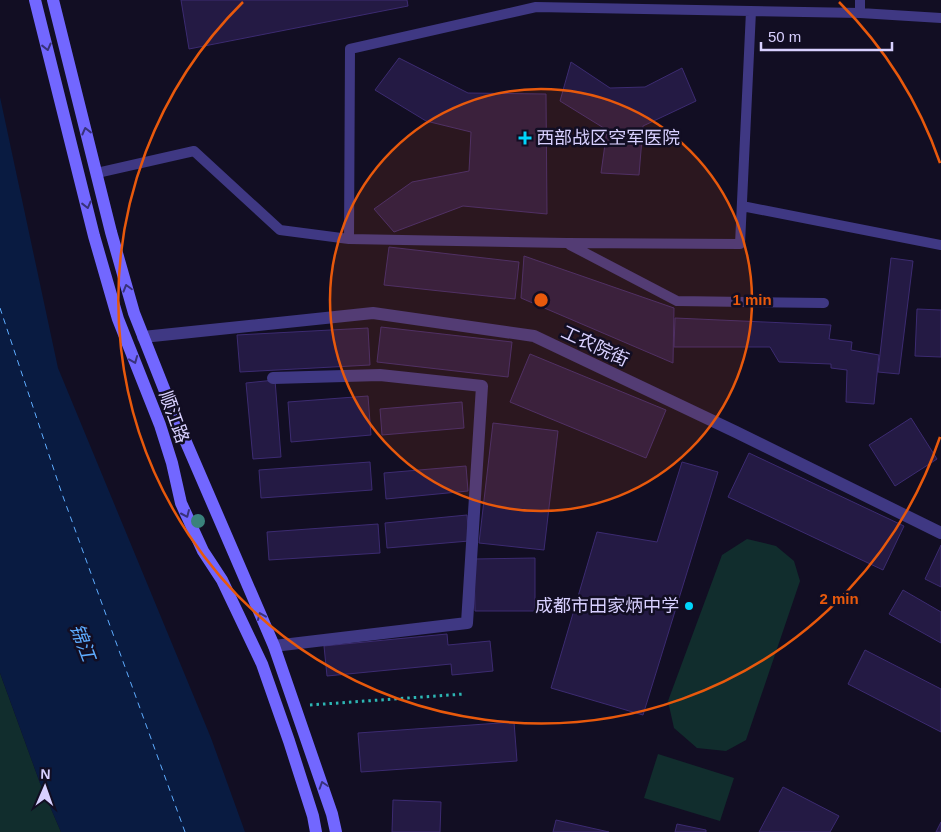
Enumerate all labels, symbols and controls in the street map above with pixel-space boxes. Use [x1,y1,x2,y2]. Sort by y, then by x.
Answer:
scale bar [761,20,892,52]
text: 50 m [768,28,801,45]
one-way arrow [41,43,52,52]
one-way arrow [81,126,92,135]
place label: 西部战区空军医院 [536,128,680,148]
marker: 西部战区空军医院 [518,131,532,145]
one-way arrow [81,200,92,209]
one-way arrow [122,284,132,292]
centre of rings [532,291,550,309]
text: 1 min [732,291,772,308]
street label: 工农院街 [558,322,632,370]
one-way arrow [128,355,138,364]
street label: 顺江路 [155,388,193,446]
one-way arrow [180,509,191,518]
text: 2 min [819,590,859,607]
place label: 成都市田家炳中学 [535,596,679,616]
marker: 成都市田家炳中学 [683,600,695,612]
one-way arrow [257,612,268,621]
water label: 锦江 [66,621,100,666]
north arrow [20,762,70,812]
text: N [40,766,51,782]
one-way arrow [318,781,328,790]

